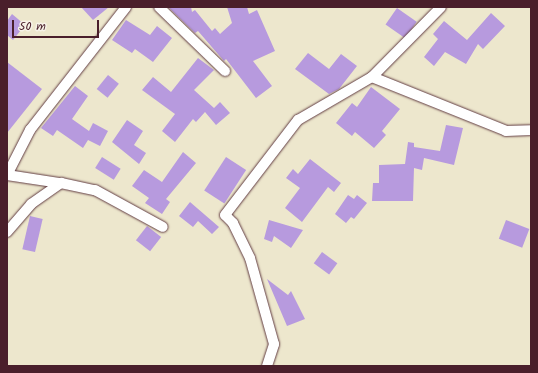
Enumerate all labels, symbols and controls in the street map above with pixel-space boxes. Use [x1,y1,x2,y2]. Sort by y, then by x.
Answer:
scale bar [14,12,101,38]
text: 50 m [19,17,46,36]

